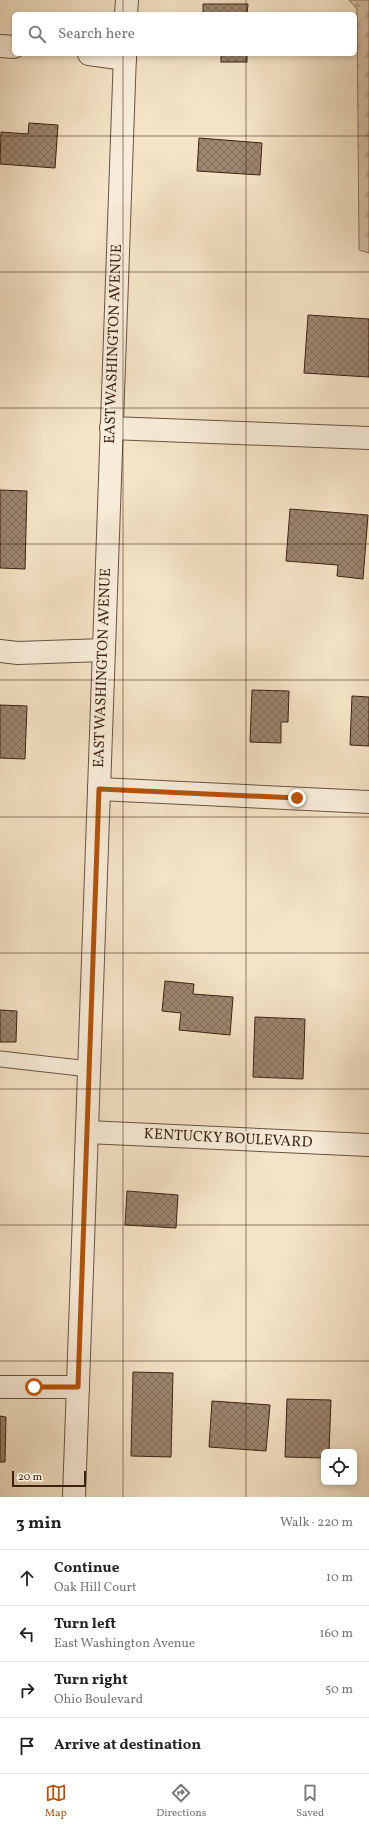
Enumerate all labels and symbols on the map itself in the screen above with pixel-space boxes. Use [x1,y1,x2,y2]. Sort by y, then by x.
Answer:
street label: EAST WASHINGTON AVENUE [100,244,128,444]
street label: EAST WASHINGTON AVENUE [89,568,117,768]
route end [288,789,306,807]
street label: KENTUCKY BOULEVARD [143,1124,313,1154]
route start [25,1378,43,1396]
scale bar [12,1469,86,1488]

